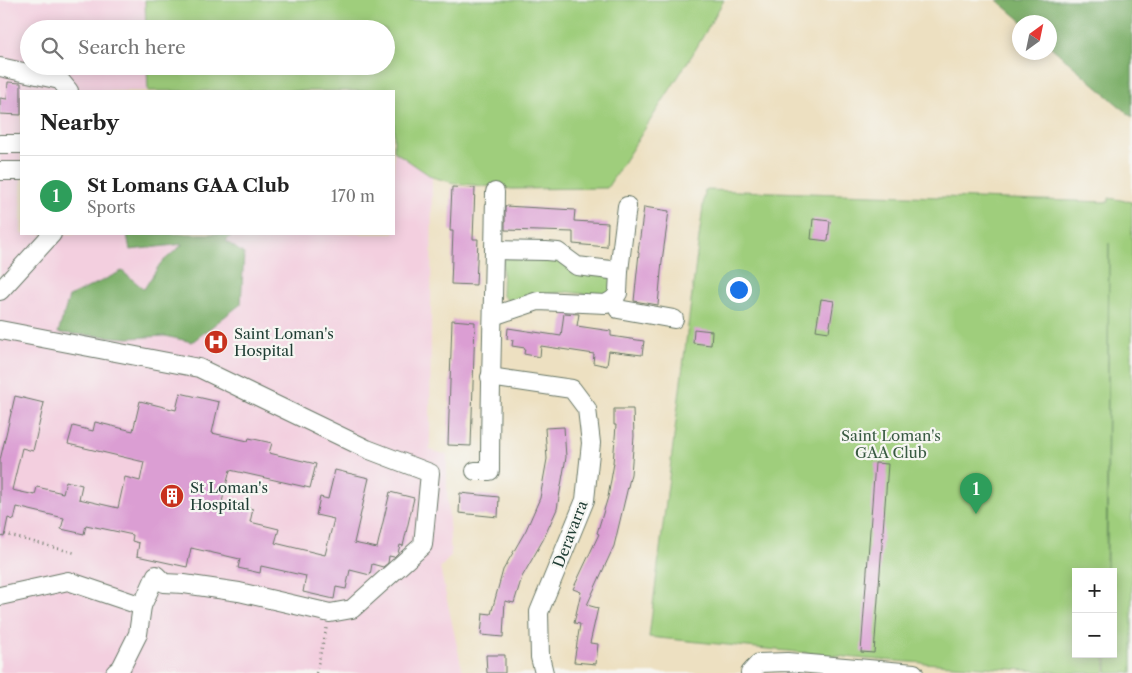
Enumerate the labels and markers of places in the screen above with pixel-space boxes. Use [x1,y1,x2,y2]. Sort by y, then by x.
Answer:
place label: Saint Loman's Hospital [234,324,334,360]
hospital icon: Saint Loman's Hospital [203,329,229,355]
pin: 1 [960,473,992,514]
place label: St Loman's Hospital [190,478,268,514]
building icon: St Loman's Hospital [159,483,185,509]

